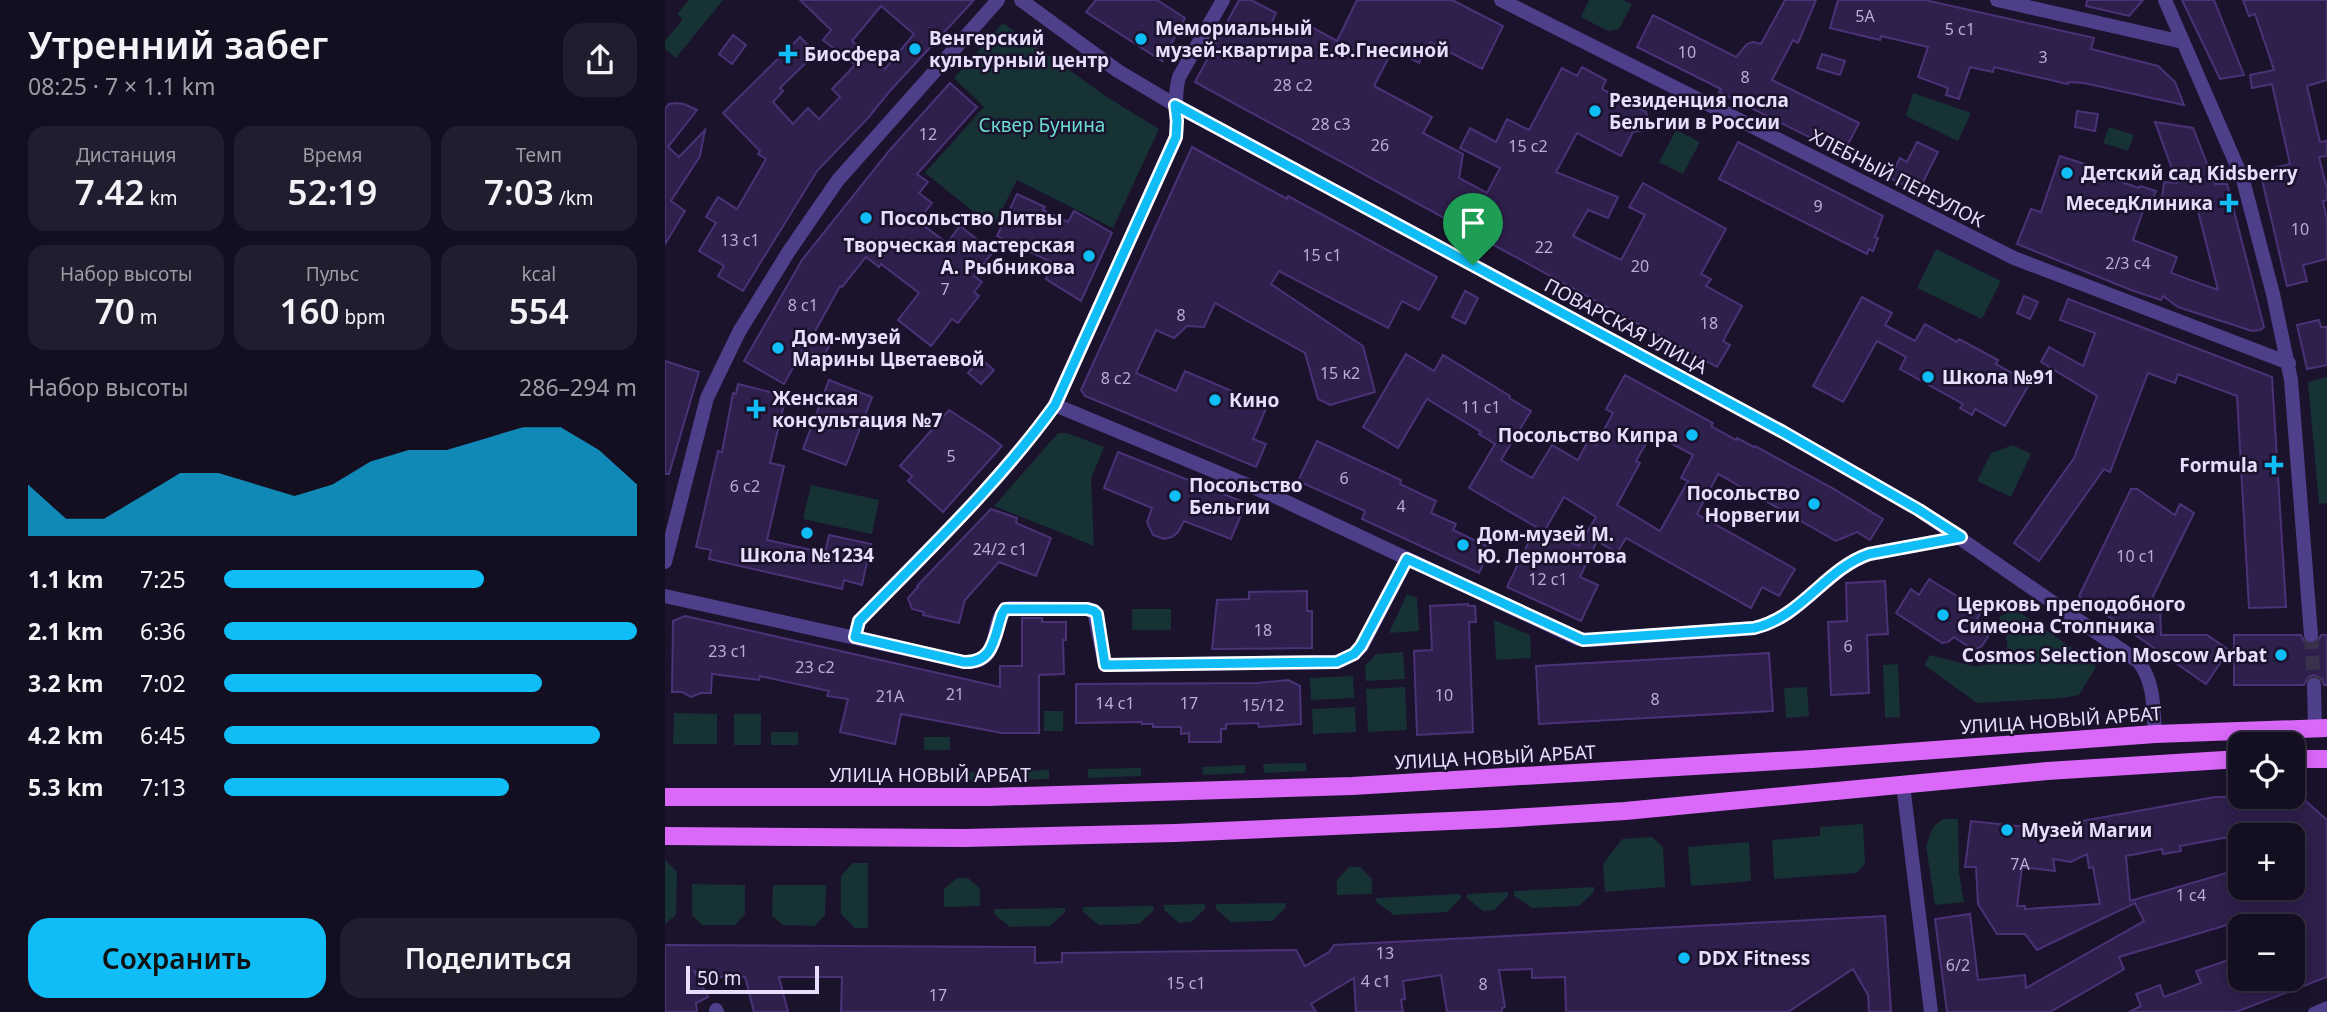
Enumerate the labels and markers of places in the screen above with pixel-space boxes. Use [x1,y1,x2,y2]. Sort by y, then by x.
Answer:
place label: Мемориальный музей-квартира Е.Ф.Гнесиной [1155,15,1449,63]
place label: Венгерский культурный центр [929,25,1109,73]
marker: Мемориальный музей-квартира Е.Ф.Гнесиной [1133,31,1149,47]
place label: Биосфера [804,41,901,67]
marker: Венгерский культурный центр [907,41,923,57]
marker: Биосфера [778,44,798,64]
place label: Резиденция посла Бельгии в России [1609,87,1789,135]
marker: Резиденция посла Бельгии в России [1587,103,1603,119]
place label: Детский сад Kidsberry [2081,160,2298,186]
marker: Детский сад Kidsberry [2059,165,2075,181]
place label: МеседКлиника [2065,190,2213,216]
pin [1443,193,1503,265]
marker: МеседКлиника [2219,193,2239,213]
place label: Посольство Литвы [880,205,1062,231]
marker: Посольство Литвы [858,210,874,226]
place label: Творческая мастерская А. Рыбникова [844,232,1075,280]
marker: Творческая мастерская А. Рыбникова [1081,248,1097,264]
place label: Дом-музей Марины Цветаевой [792,324,985,372]
marker: Дом-музей Марины Цветаевой [770,340,786,356]
place label: Школа №91 [1942,364,2055,390]
marker: Школа №91 [1920,369,1936,385]
place label: Женская консультация №7 [772,385,942,433]
place label: Кино [1229,387,1279,413]
marker: Кино [1207,392,1223,408]
marker: Женская консультация №7 [746,399,766,419]
place label: Посольство Кипра [1498,422,1678,448]
marker: Посольство Кипра [1684,427,1700,443]
place label: Formula [2179,452,2258,478]
marker: Formula [2264,455,2284,475]
place label: Посольство Бельгии [1189,472,1303,520]
place label: Посольство Норвегии [1686,480,1800,528]
marker: Посольство Бельгии [1167,488,1183,504]
marker: Посольство Норвегии [1806,496,1822,512]
place label: Дом-музей М. Ю. Лермонтова [1477,521,1627,569]
marker: Школа №1234 [799,525,815,541]
marker: Дом-музей М. Ю. Лермонтова [1455,537,1471,553]
place label: Школа №1234 [740,542,874,568]
place label: Церковь преподобного Симеона Столпника [1957,591,2186,639]
marker: Церковь преподобного Симеона Столпника [1935,607,1951,623]
place label: Cosmos Selection Moscow Arbat [1962,642,2267,668]
marker: Cosmos Selection Moscow Arbat [2273,647,2289,663]
place label: Музей Магии [2021,817,2152,843]
marker: Музей Магии [1999,822,2015,838]
place label: DDX Fitness [1698,945,1810,971]
marker: DDX Fitness [1676,950,1692,966]

